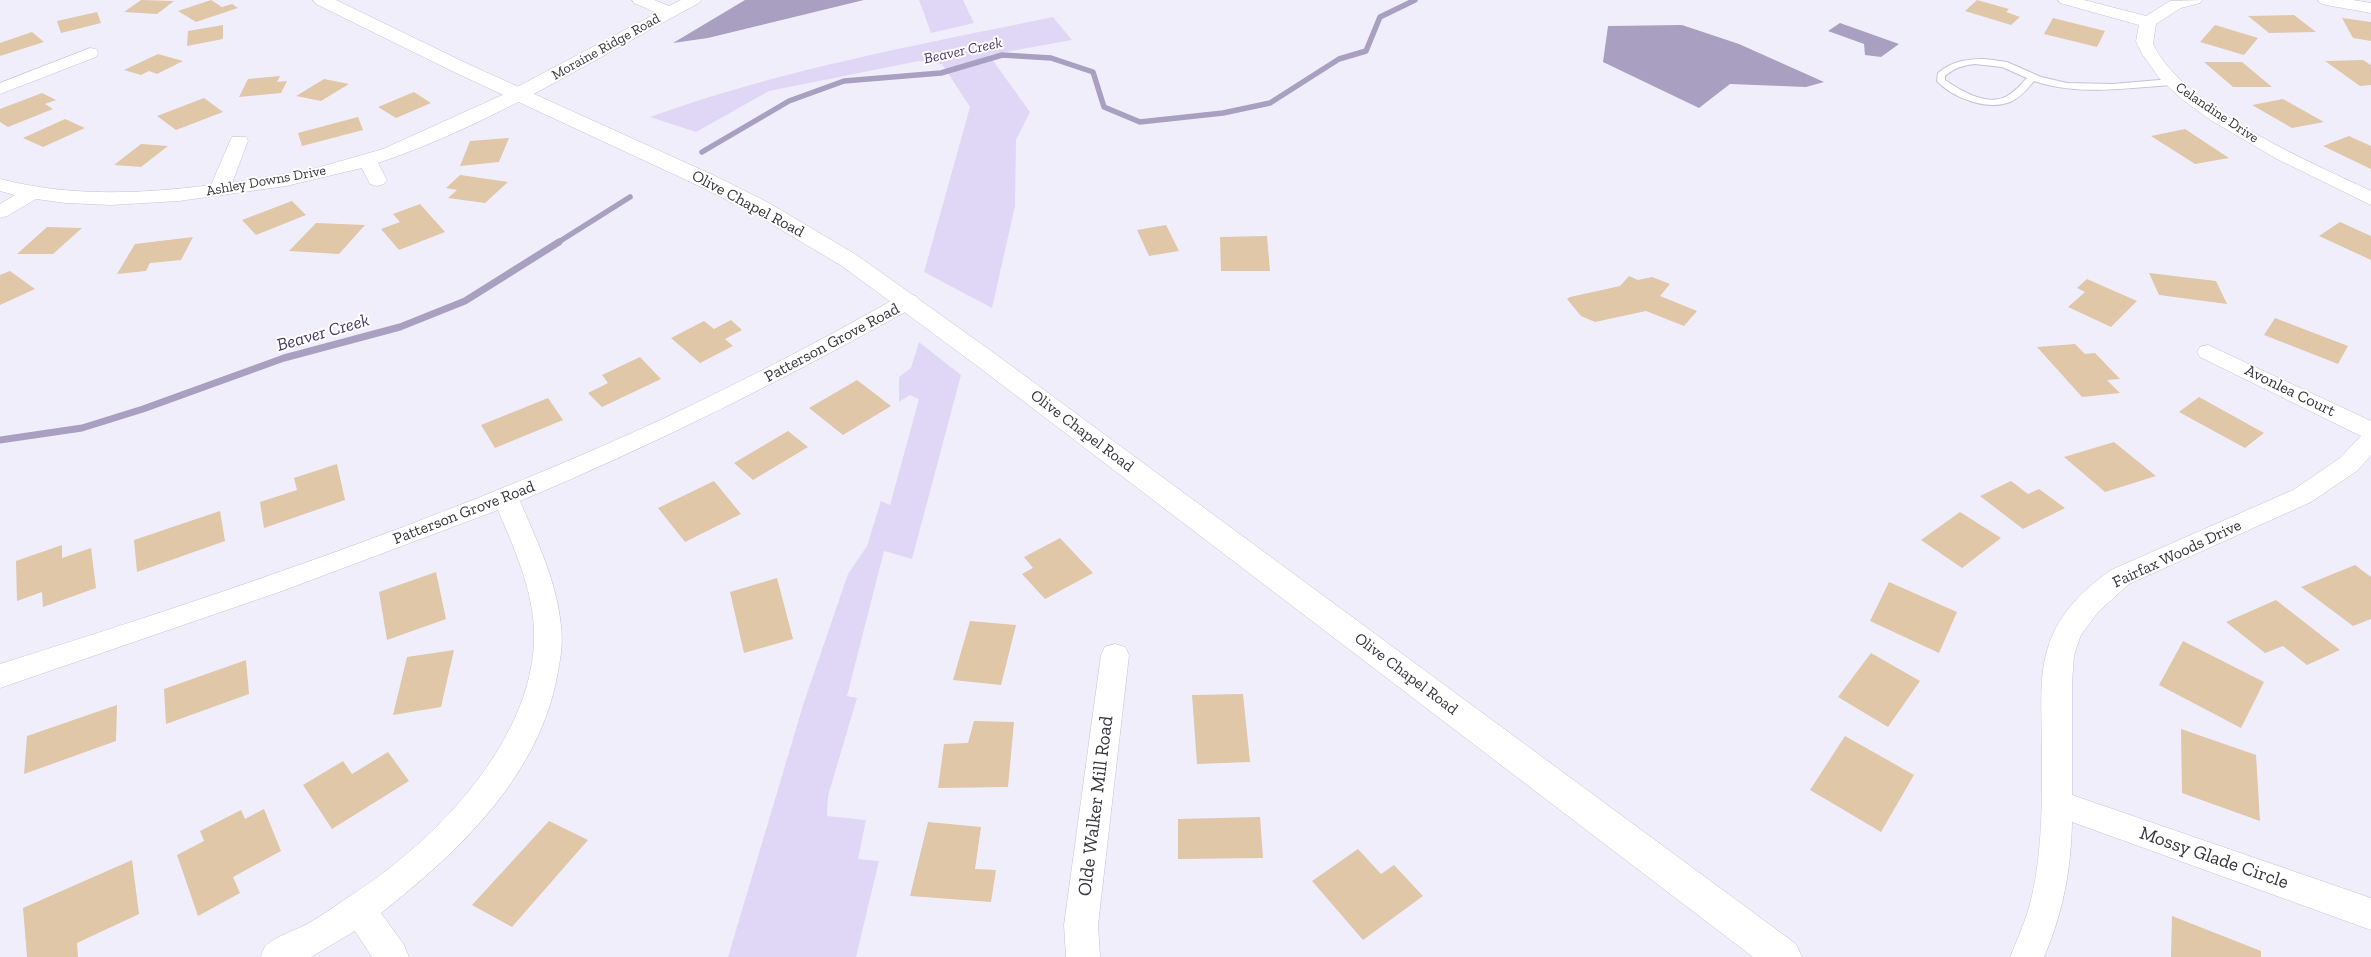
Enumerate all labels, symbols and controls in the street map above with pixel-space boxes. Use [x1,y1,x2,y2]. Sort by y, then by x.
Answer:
street label: Moraine Ridge Road [549,10,663,84]
water label: Beaver Creek [922,34,1004,68]
street label: Celandine Drive [2172,79,2262,147]
street label: Ashley Downs Drive [205,162,327,200]
street label: Olive Chapel Road [688,166,808,242]
street label: Patterson Grove Road [761,299,903,387]
water label: Beaver Creek [274,310,372,356]
street label: Avonlea Court [2242,361,2338,421]
street label: Olive Chapel Road [1026,386,1138,476]
street label: Patterson Grove Road [390,477,538,549]
street label: Fairfax Woods Drive [2109,516,2245,592]
street label: Olive Chapel Road [1350,629,1462,719]
street label: Olde Walker Mill Road [1074,714,1118,898]
street label: Mossy Glade Circle [2136,822,2292,894]

